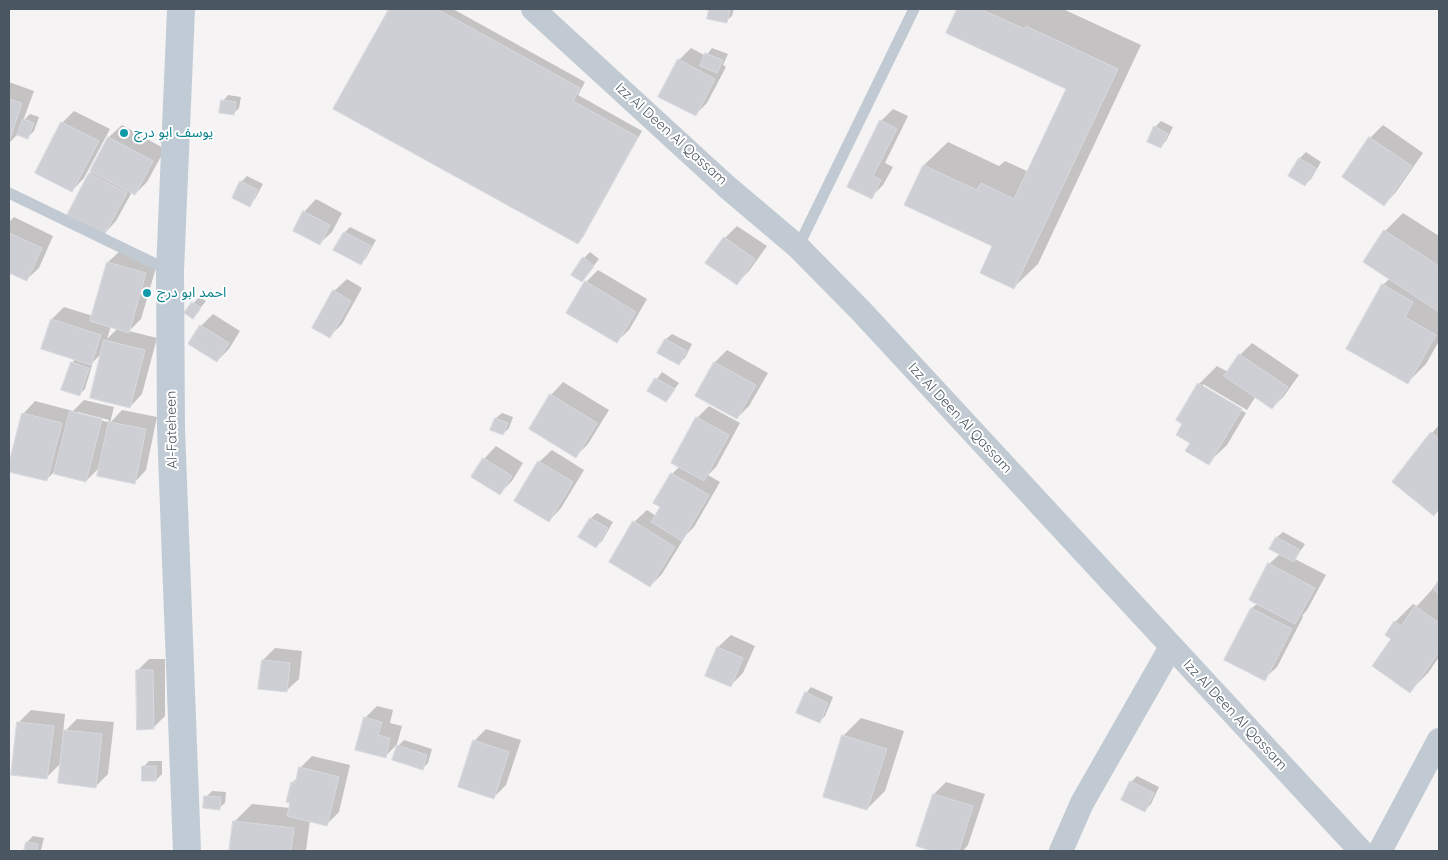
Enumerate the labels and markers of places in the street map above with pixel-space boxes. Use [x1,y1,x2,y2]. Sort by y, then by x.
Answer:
place label: يوسف ابو درج [134,125,213,141]
marker: يوسف ابو درج [118,127,130,139]
place label: احمد ابو درج [157,285,226,301]
marker: احمد ابو درج [141,287,153,299]

